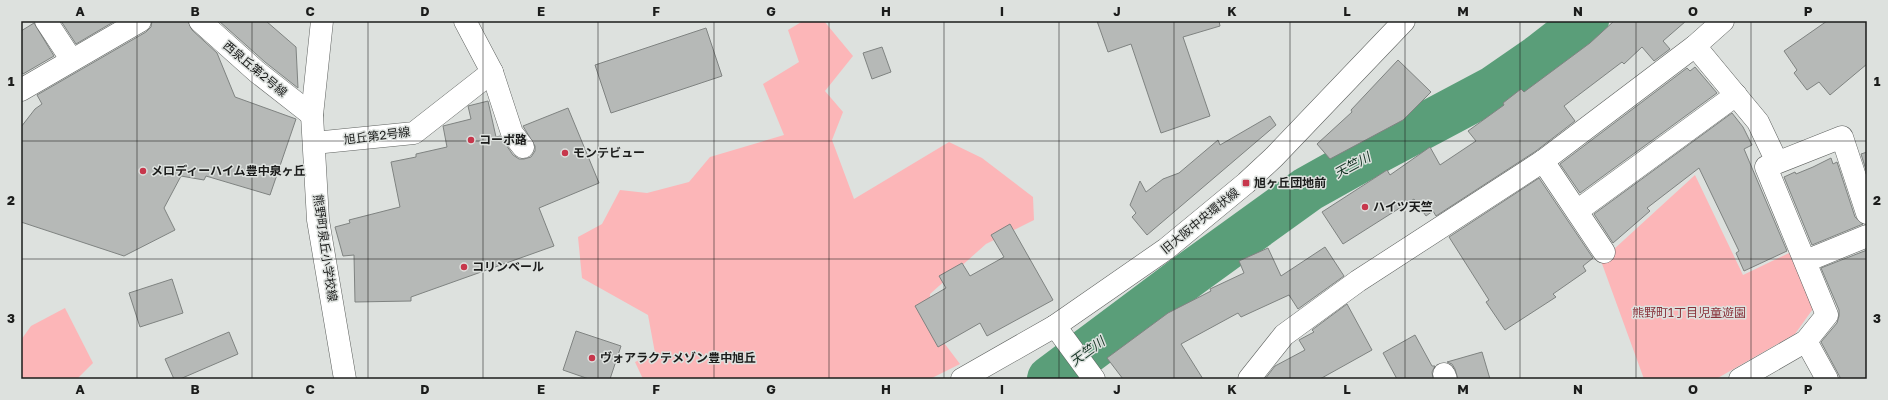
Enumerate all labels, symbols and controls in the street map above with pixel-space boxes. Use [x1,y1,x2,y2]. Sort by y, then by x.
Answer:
text: A [75,3,85,19]
text: B [190,3,200,19]
text: C [305,3,315,19]
text: D [420,3,430,19]
text: E [537,3,545,19]
text: F [652,3,660,19]
text: G [766,3,776,19]
text: H [881,3,891,19]
text: I [1000,3,1004,19]
text: J [1113,3,1121,19]
text: K [1227,3,1237,19]
text: L [1343,3,1351,19]
text: M [1457,3,1469,19]
text: N [1573,3,1583,19]
text: O [1688,3,1698,19]
text: P [1804,3,1813,19]
street label: 西泉丘第2号線 [220,37,290,100]
text: 1 [8,73,15,89]
text: 1 [1874,73,1881,89]
street label: 旭丘第2号線 [343,124,411,147]
place label: コーポ路 [479,132,527,147]
marker: コーポ路 [466,135,476,145]
place label: モンテビュー [573,145,645,160]
marker: モンテビュー [560,148,570,158]
water label: 天竺川 [1331,148,1375,181]
place label: メロディーハイム豊中泉ヶ丘 [151,163,305,178]
marker: メロディーハイム豊中泉ヶ丘 [138,166,148,176]
place label: 旭ヶ丘団地前 [1254,175,1326,190]
marker: 旭ヶ丘団地前 [1241,178,1251,188]
street label: 旧大阪中央環状線 [1158,185,1242,257]
text: 2 [7,192,15,208]
text: 2 [1873,192,1881,208]
street label: 熊野町泉丘小学校線 [311,193,340,302]
place label: ハイツ天竺 [1373,199,1433,214]
marker: ハイツ天竺 [1360,202,1370,212]
place label: コリンベール [472,259,544,274]
marker: コリンベール [459,262,469,272]
park label: 熊野町1丁目児童遊園 [1632,305,1746,320]
text: 3 [7,310,15,326]
text: 3 [1873,310,1881,326]
water label: 天竺川 [1067,332,1109,369]
place label: ヴォアラクテメゾン豊中旭丘 [600,350,756,365]
marker: ヴォアラクテメゾン豊中旭丘 [587,353,597,363]
text: A [75,381,85,397]
text: B [190,381,200,397]
text: C [305,381,315,397]
text: D [420,381,430,397]
text: E [537,381,545,397]
text: F [652,381,660,397]
text: G [766,381,776,397]
text: H [881,381,891,397]
text: I [1000,381,1004,397]
text: J [1113,381,1121,397]
text: K [1227,381,1237,397]
text: L [1343,381,1351,397]
text: M [1457,381,1469,397]
text: N [1573,381,1583,397]
text: O [1688,381,1698,397]
text: P [1804,381,1813,397]

